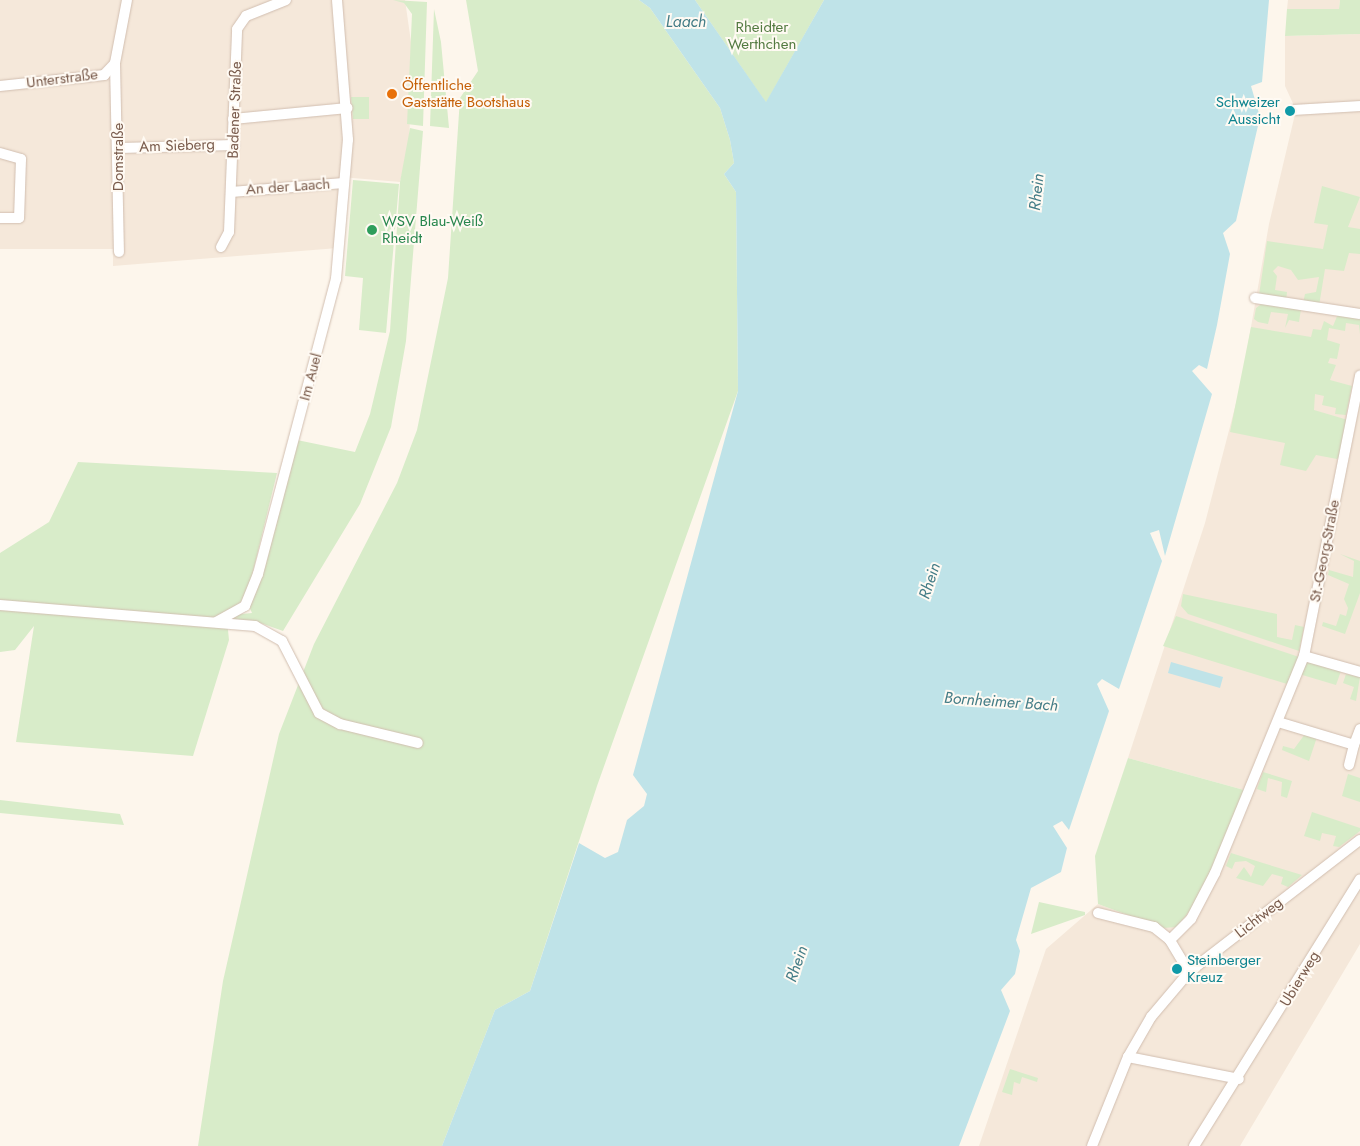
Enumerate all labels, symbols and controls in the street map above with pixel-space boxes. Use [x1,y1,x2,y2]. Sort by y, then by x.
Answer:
water label: Laach [666,12,706,32]
park label: Rheidter Werthchen [728,18,796,53]
street label: Badener Straße [224,61,246,159]
street label: Unterstraße [25,66,99,92]
place label: Öffentliche Gaststätte Bootshaus [402,76,530,111]
marker: Öffentliche Gaststätte Bootshaus [386,88,398,100]
place label: Schweizer Aussicht [1216,93,1280,128]
marker: Schweizer Aussicht [1284,105,1296,117]
street label: Domstraße [110,123,128,191]
street label: Am Sieberg [139,136,215,156]
water label: Rhein [1026,173,1048,211]
street label: An der Laach [245,175,331,199]
place label: WSV Blau-Weiß Rheidt [382,212,483,247]
marker: WSV Blau-Weiß Rheidt [366,224,378,236]
street label: Im Auel [296,351,326,403]
street label: St.-Georg-Straße [1306,498,1344,604]
water label: Rhein [915,560,945,602]
water label: Bornheimer Bach [943,688,1059,716]
street label: Lichtweg [1232,894,1286,942]
water label: Rhein [782,943,812,985]
street label: Ubierweg [1276,948,1324,1010]
place label: Steinberger Kreuz [1187,951,1261,986]
marker: Steinberger Kreuz [1171,963,1183,975]

